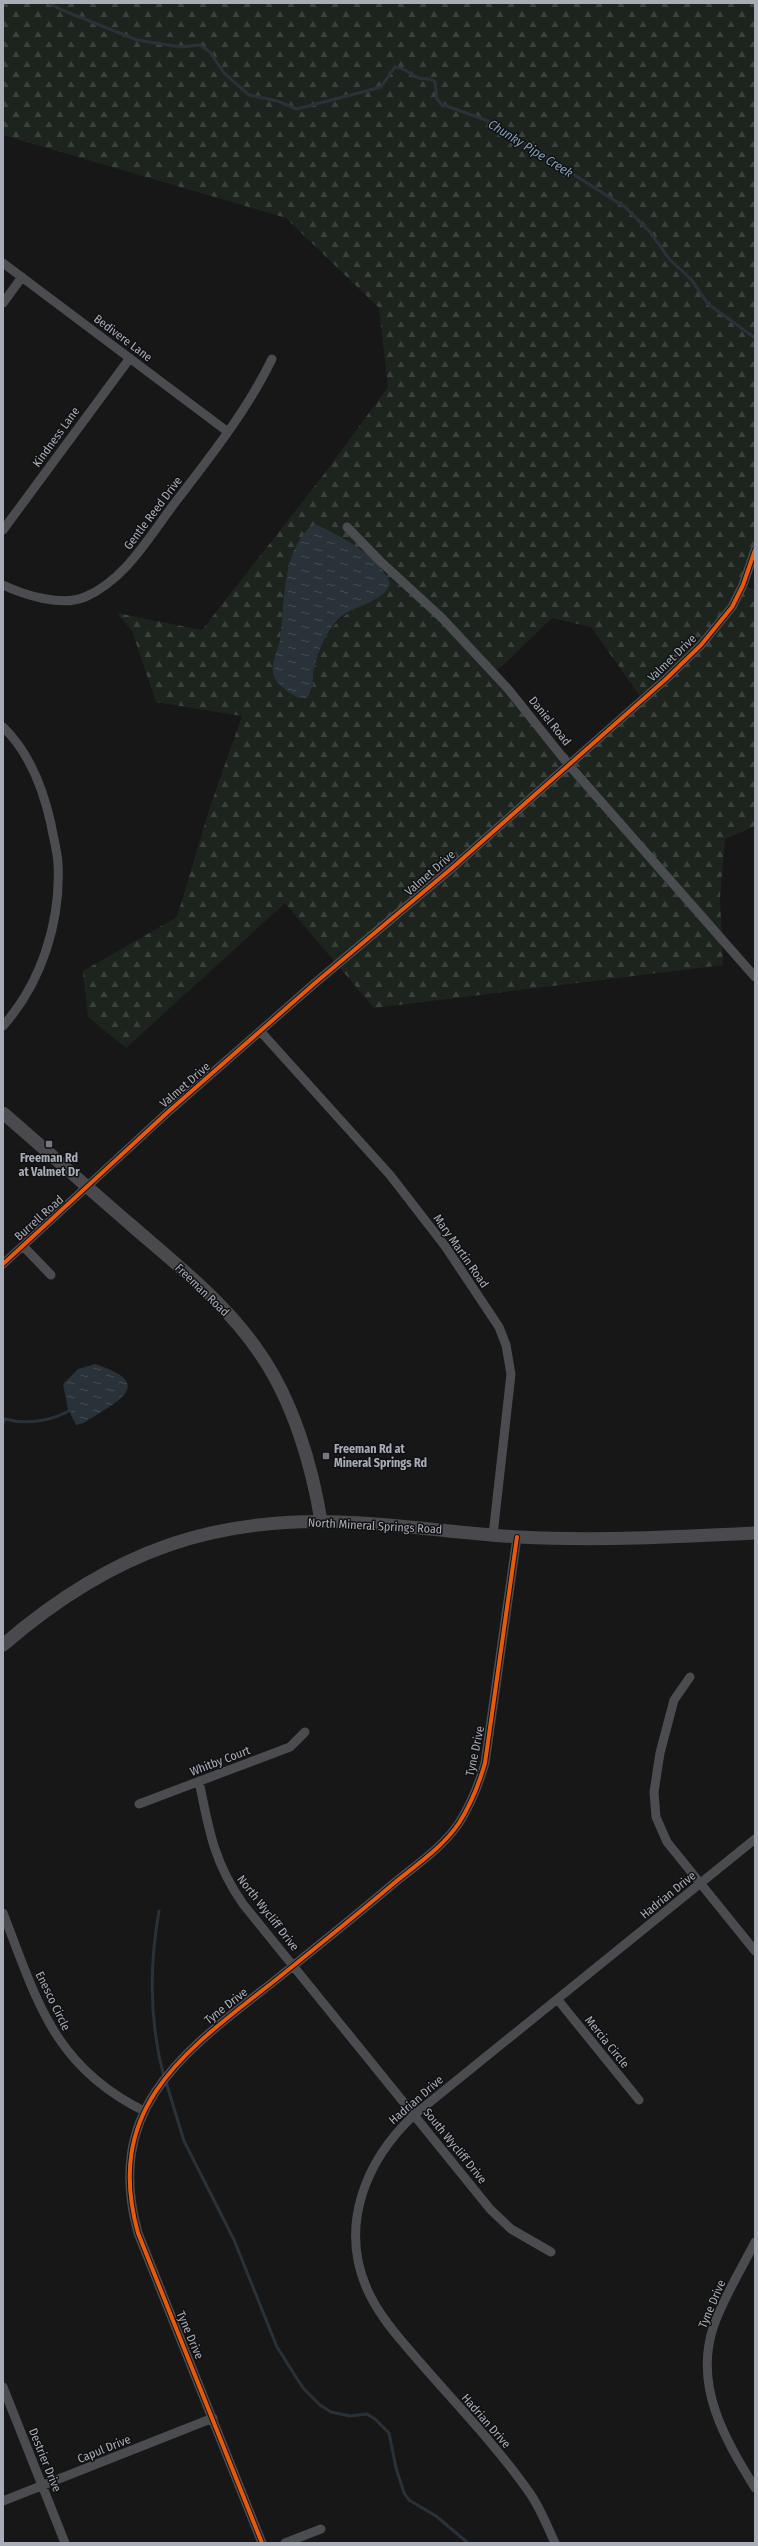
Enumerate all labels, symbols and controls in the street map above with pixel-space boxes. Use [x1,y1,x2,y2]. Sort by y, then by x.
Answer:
water label: Chunky Pipe Creek [486,116,576,181]
street label: Bedivere Lane [91,312,155,364]
street label: Kindness Lane [30,404,82,470]
street label: Gentle Reed Drive [121,474,185,552]
street label: Valmet Drive [645,631,699,685]
street label: Daniel Road [526,694,574,748]
street label: Valmet Drive [402,847,458,899]
street label: Valmet Drive [157,1059,213,1111]
marker: Freeman Rd at Valmet Dr [44,1139,54,1149]
place label: Freeman Rd at Valmet Dr [18,1151,80,1179]
street label: Burrell Road [12,1192,66,1244]
street label: Mary Martin Road [431,1212,491,1290]
street label: Freeman Road [172,1261,232,1319]
place label: Freeman Rd at Mineral Springs Rd [334,1442,427,1470]
marker: Freeman Rd at Mineral Springs Rd [321,1451,331,1461]
street label: North Mineral Springs Road [307,1515,443,1537]
street label: Tyne Drive [463,1725,487,1777]
street label: Whitby Court [188,1743,252,1779]
street label: Hadrian Drive [637,1868,699,1922]
street label: North Wycliff Drive [234,1872,302,1954]
street label: Enesco Circle [33,1969,73,2033]
street label: Tyne Drive [202,1985,250,2027]
street label: Mercia Circle [582,2013,632,2071]
street label: Hadrian Drive [386,2073,446,2127]
street label: South Wycliff Drive [420,2106,490,2187]
street label: Tyne Drive [696,2278,728,2330]
street label: Tyne Drive [174,2309,206,2361]
street label: Hadrian Drive [459,2391,513,2451]
street label: Destrier Drive [26,2426,64,2494]
street label: Capul Drive [75,2432,133,2466]

